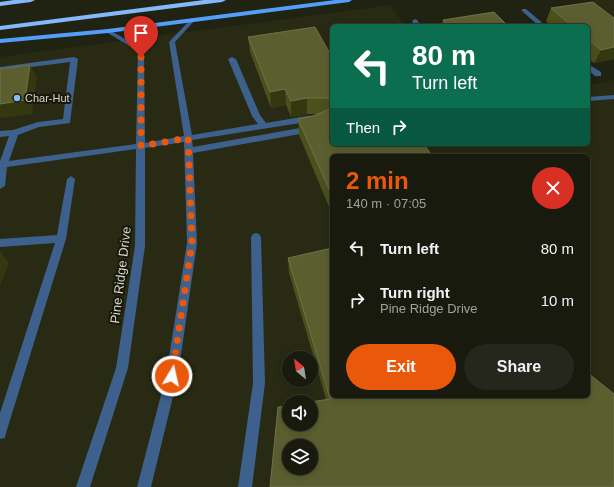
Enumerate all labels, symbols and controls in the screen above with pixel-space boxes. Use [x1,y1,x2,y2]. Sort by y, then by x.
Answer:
pin [124,16,158,57]
icon: arrive [130,22,152,44]
icon: left [346,40,398,92]
text: 80 m [412,40,476,71]
text: Turn left [412,73,477,93]
place label: Char-Hut [25,92,70,104]
marker: Char-Hut [12,93,22,103]
icon: right [388,116,410,138]
text: Then [346,119,380,136]
text: 2 min [346,167,409,194]
button: close [532,167,574,209]
text: 140 m · 07:05 [346,196,426,211]
street label: Pine Ridge Drive [107,226,134,324]
icon: left [346,237,368,259]
text: Turn left [380,240,439,257]
text: 80 m [541,240,574,257]
text: Turn right [380,284,450,301]
icon: right [346,289,368,311]
text: 10 m [541,292,574,309]
text: Pine Ridge Drive [380,301,478,316]
button: Exit [346,344,456,390]
button: Share [464,344,574,390]
north arrow [282,351,318,387]
map controls [282,351,318,475]
position arrow [151,355,193,397]
button: sound [282,395,318,431]
button: layers [282,439,318,475]

